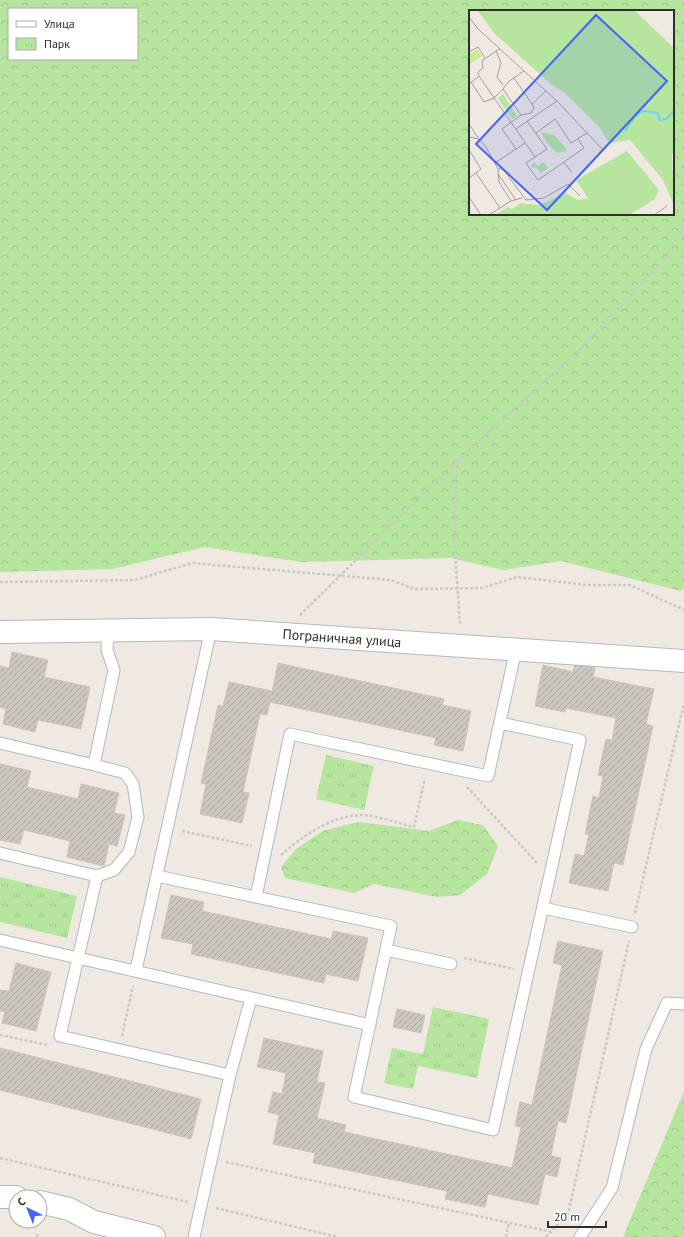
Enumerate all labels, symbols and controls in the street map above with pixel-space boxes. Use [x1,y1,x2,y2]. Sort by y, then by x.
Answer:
legend [8,8,138,60]
inset map [469,10,674,215]
text: Улица [44,16,75,31]
text: Парк [44,36,70,51]
street label: Пограничная улица [282,625,402,651]
north arrow [8,1189,48,1229]
text: С [14,1194,28,1209]
scale bar [548,1203,606,1229]
text: 20 m [554,1209,580,1224]

